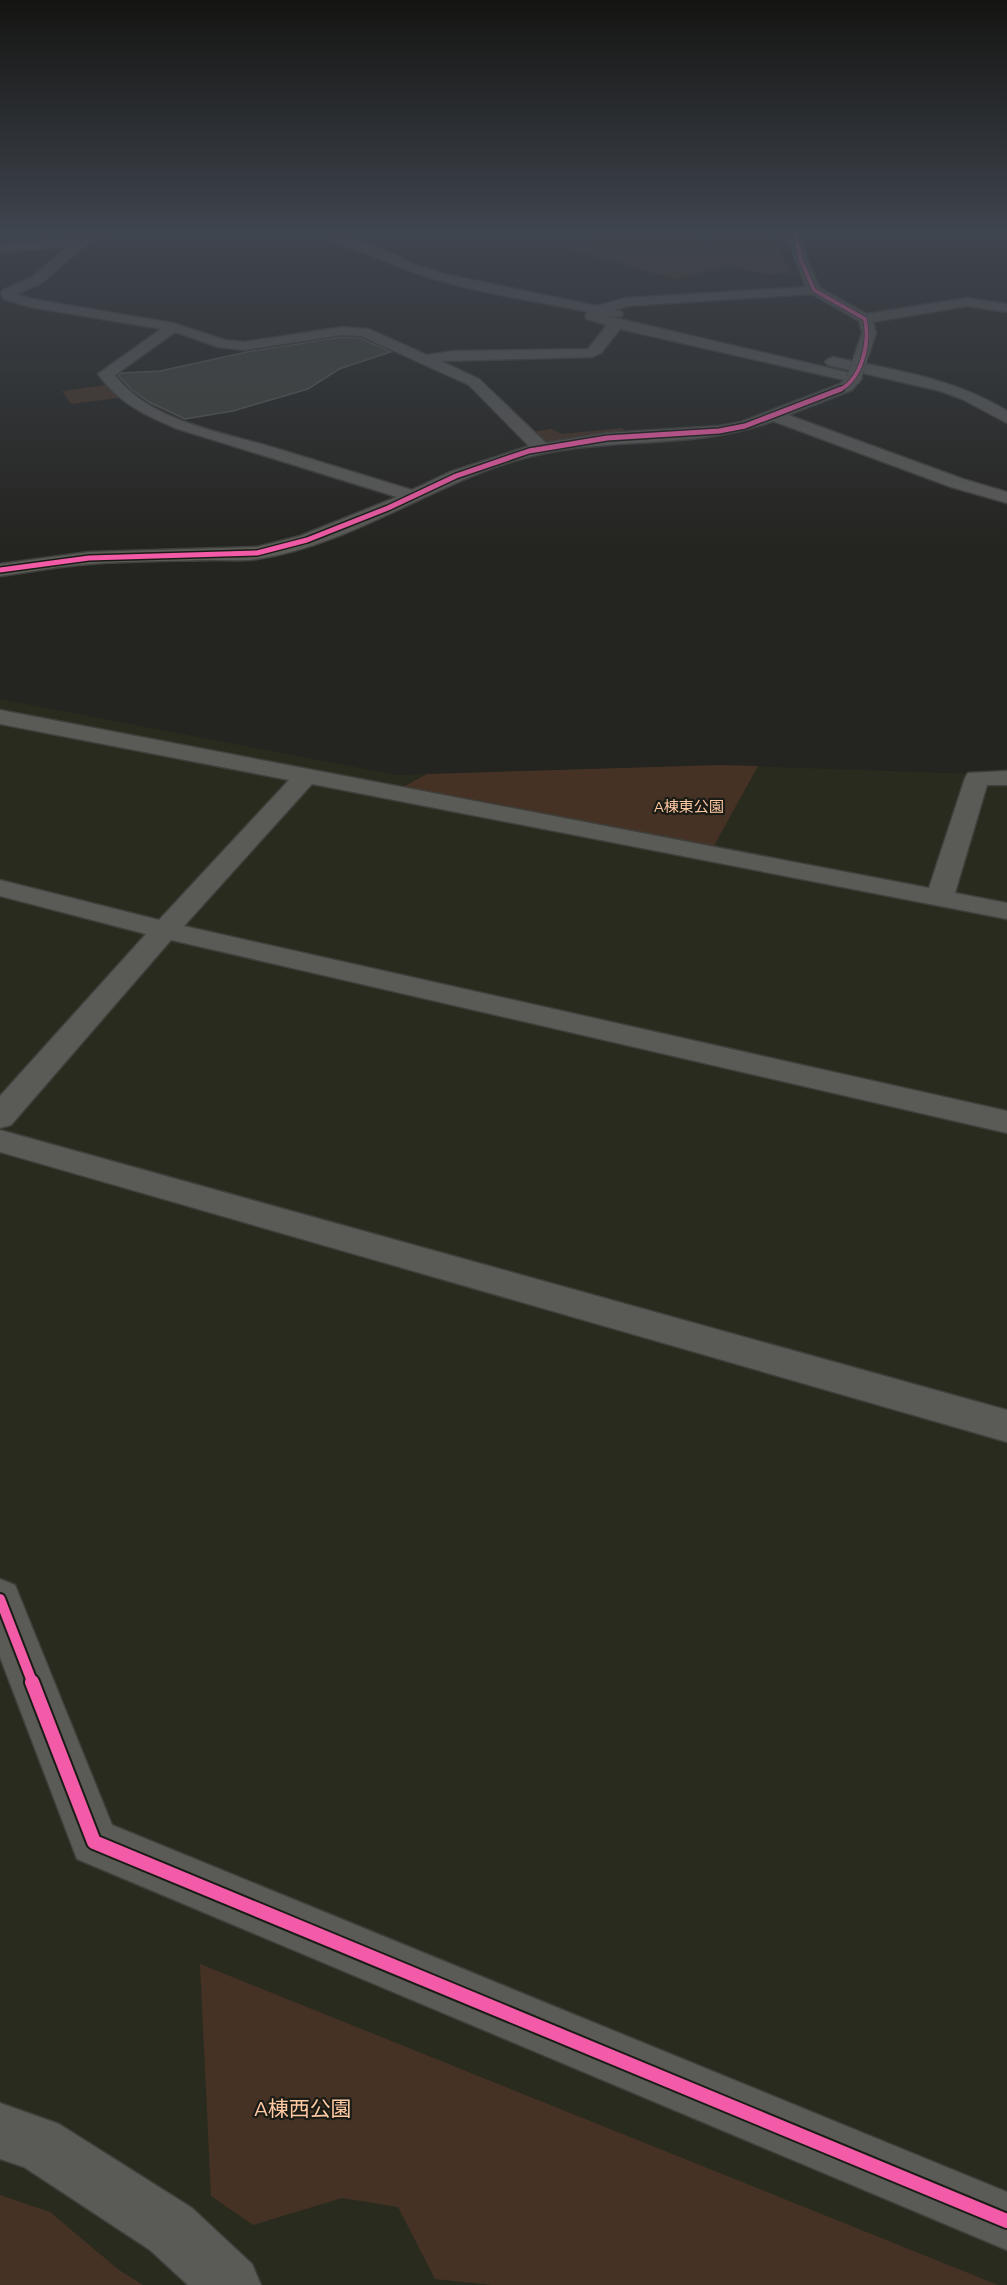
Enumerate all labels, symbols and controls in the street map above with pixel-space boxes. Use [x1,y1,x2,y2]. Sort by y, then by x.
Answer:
park label: A棟東公園 [654,798,724,815]
park label: A棟西公園 [254,2096,352,2120]

